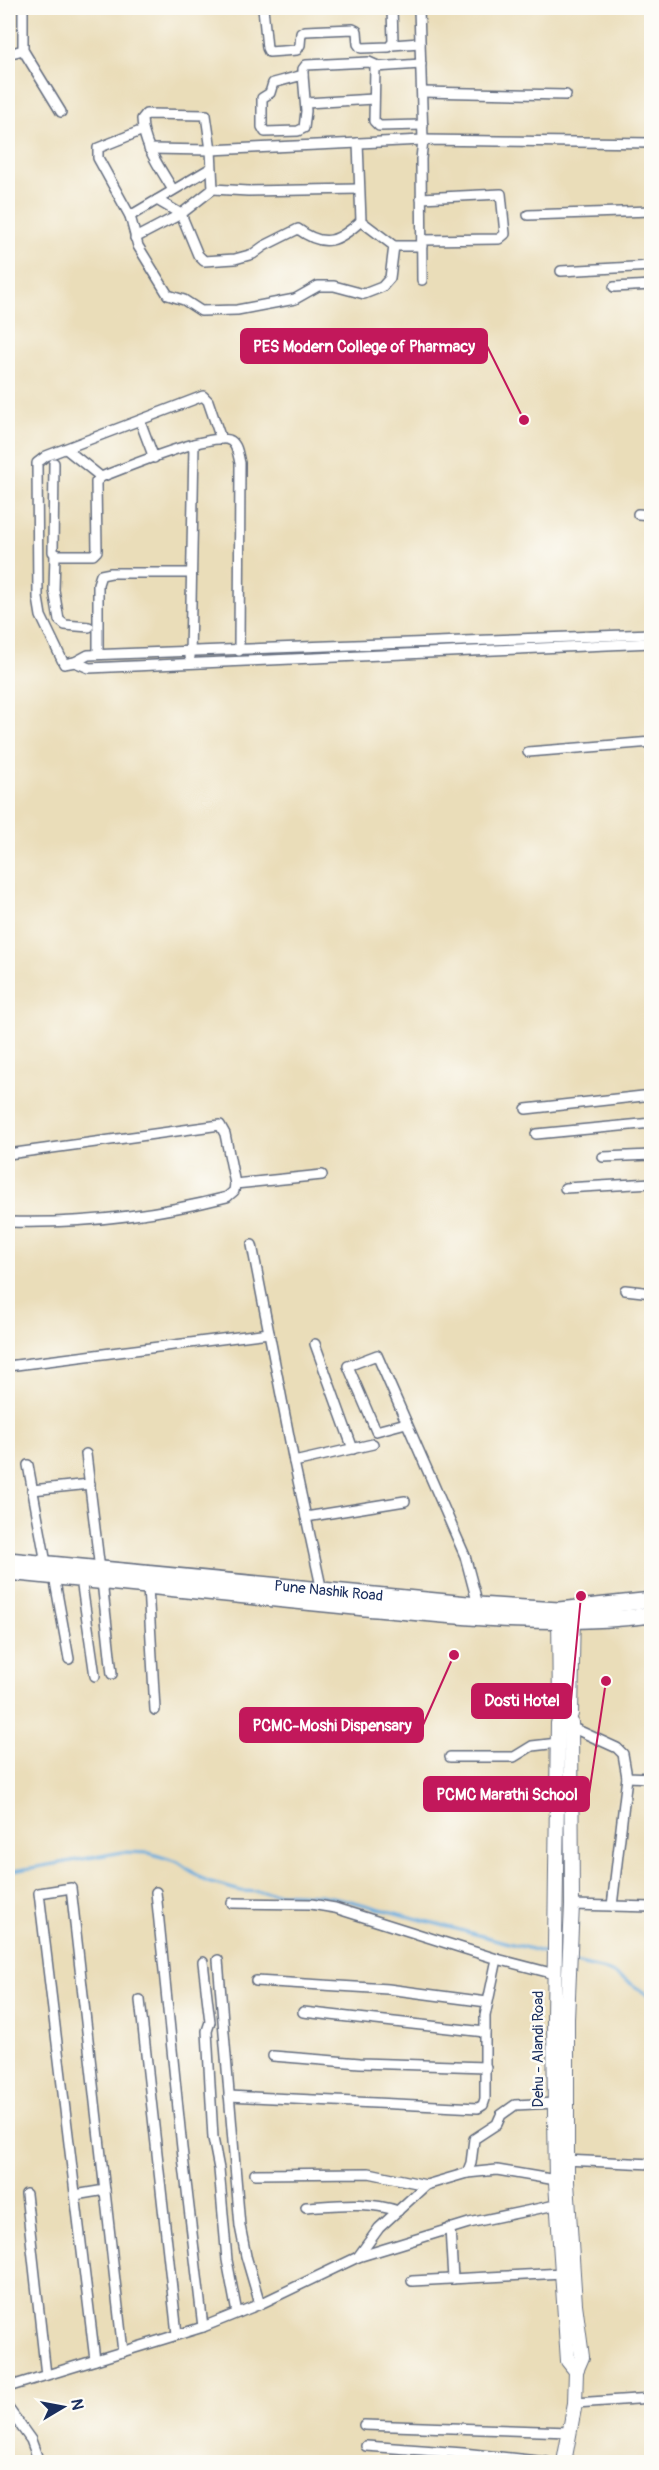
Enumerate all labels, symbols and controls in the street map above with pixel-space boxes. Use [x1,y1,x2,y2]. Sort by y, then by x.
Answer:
callout: PES Modern College of Pharmacy [241,329,487,363]
text: PES Modern College of Pharmacy [253,337,475,357]
street label: Pune Nashik Road [273,1576,384,1605]
callout: Dosti Hotel [472,1684,571,1718]
text: Dosti Hotel [484,1691,560,1711]
callout: PCMC-Moshi Dispensary [240,1708,423,1742]
text: PCMC-Moshi Dispensary [252,1716,412,1736]
callout: PCMC Marathi School [424,1777,589,1811]
text: PCMC Marathi School [436,1785,578,1805]
street label: Dehu - Alandi Road [529,1991,548,2107]
north arrow [33,2377,93,2437]
text: N [66,2398,88,2412]

